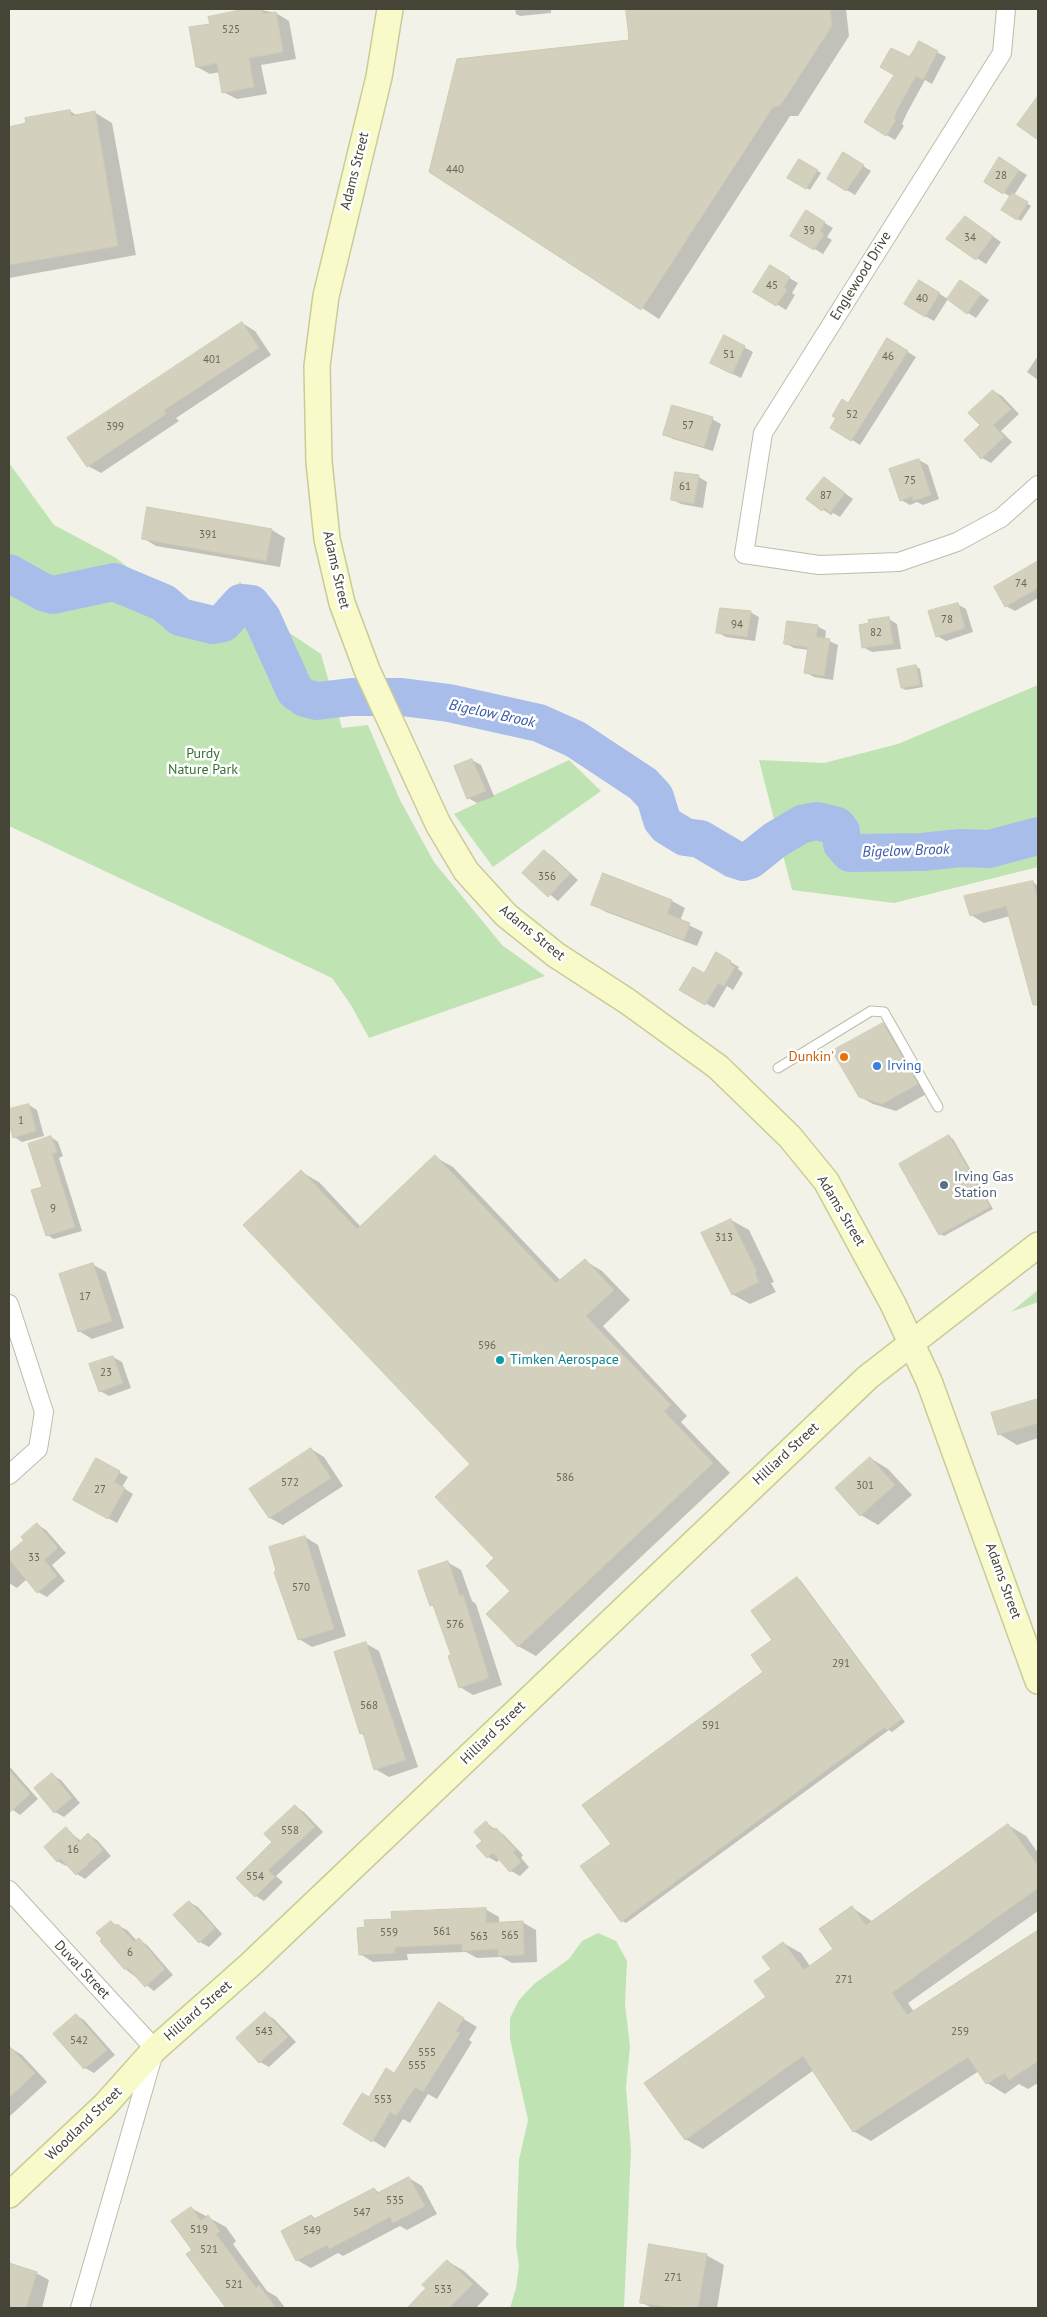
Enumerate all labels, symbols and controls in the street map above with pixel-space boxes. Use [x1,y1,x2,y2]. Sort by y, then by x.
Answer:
house number: 525 [222,23,240,37]
street label: Adams Street [337,130,373,212]
house number: 440 [446,163,464,177]
house number: 28 [995,169,1007,183]
house number: 39 [803,224,815,238]
street label: Englewood Drive [827,229,895,323]
house number: 34 [964,231,976,245]
house number: 45 [766,279,778,293]
house number: 40 [916,292,928,306]
house number: 51 [723,348,735,362]
house number: 46 [882,350,894,364]
house number: 401 [203,353,221,367]
house number: 52 [846,408,858,422]
house number: 57 [682,419,694,433]
house number: 399 [106,420,124,434]
house number: 75 [904,474,916,488]
house number: 61 [679,480,691,494]
house number: 87 [820,489,832,503]
house number: 391 [199,528,217,542]
street label: Adams Street [319,529,353,611]
house number: 74 [1015,577,1027,591]
house number: 78 [941,613,953,627]
house number: 94 [731,618,743,632]
house number: 82 [870,626,882,640]
water label: Bigelow Brook [447,696,537,732]
park label: Purdy Nature Park [168,746,238,779]
water label: Bigelow Brook [862,840,950,862]
house number: 356 [538,870,556,884]
street label: Adams Street [496,901,568,965]
place label: Dunkin' [788,1049,834,1065]
marker: Dunkin' [838,1051,850,1063]
place label: Irving [887,1058,922,1074]
marker: Irving [871,1060,883,1072]
house number: 1 [18,1114,24,1128]
place label: Irving Gas Station [954,1169,1014,1202]
street label: Adams Street [813,1173,869,1249]
marker: Irving Gas Station [938,1179,950,1191]
house number: 9 [50,1202,56,1216]
house number: 313 [715,1231,733,1245]
house number: 17 [79,1290,91,1304]
house number: 596 [478,1339,496,1353]
place label: Timken Aerospace [510,1352,619,1368]
marker: Timken Aerospace [494,1354,506,1366]
house number: 23 [100,1366,112,1380]
street label: Hilliard Street [750,1419,822,1489]
house number: 586 [556,1471,574,1485]
house number: 572 [281,1476,299,1490]
house number: 301 [856,1479,874,1493]
house number: 27 [94,1483,106,1497]
street label: Adams Street [982,1541,1024,1621]
house number: 33 [28,1551,40,1565]
house number: 570 [292,1581,310,1595]
house number: 576 [446,1618,464,1632]
house number: 291 [832,1657,850,1671]
street label: Hilliard Street [457,1698,529,1768]
house number: 568 [360,1699,378,1713]
house number: 591 [702,1719,720,1733]
house number: 558 [281,1824,299,1838]
house number: 16 [67,1843,79,1857]
house number: 554 [246,1870,264,1884]
house number: 561 [433,1925,451,1939]
house number: 559 [380,1926,398,1940]
house number: 565 [501,1929,519,1943]
house number: 563 [470,1930,488,1944]
street label: Duval Street [51,1937,113,2003]
house number: 6 [127,1946,133,1960]
house number: 271 [835,1973,853,1987]
street label: Hilliard Street [161,1977,235,2045]
house number: 543 [255,2025,273,2039]
house number: 259 [951,2025,969,2039]
house number: 542 [70,2034,88,2048]
house number: 555 [418,2046,436,2060]
house number: 555 [408,2059,426,2073]
street label: Woodland Street [42,2083,126,2165]
house number: 553 [374,2093,392,2107]
house number: 535 [386,2194,404,2208]
house number: 547 [353,2206,371,2220]
house number: 519 [190,2223,208,2237]
house number: 549 [303,2224,321,2238]
house number: 521 [200,2243,218,2257]
house number: 271 [664,2271,682,2285]
house number: 521 [225,2278,243,2292]
house number: 533 [434,2283,452,2297]

